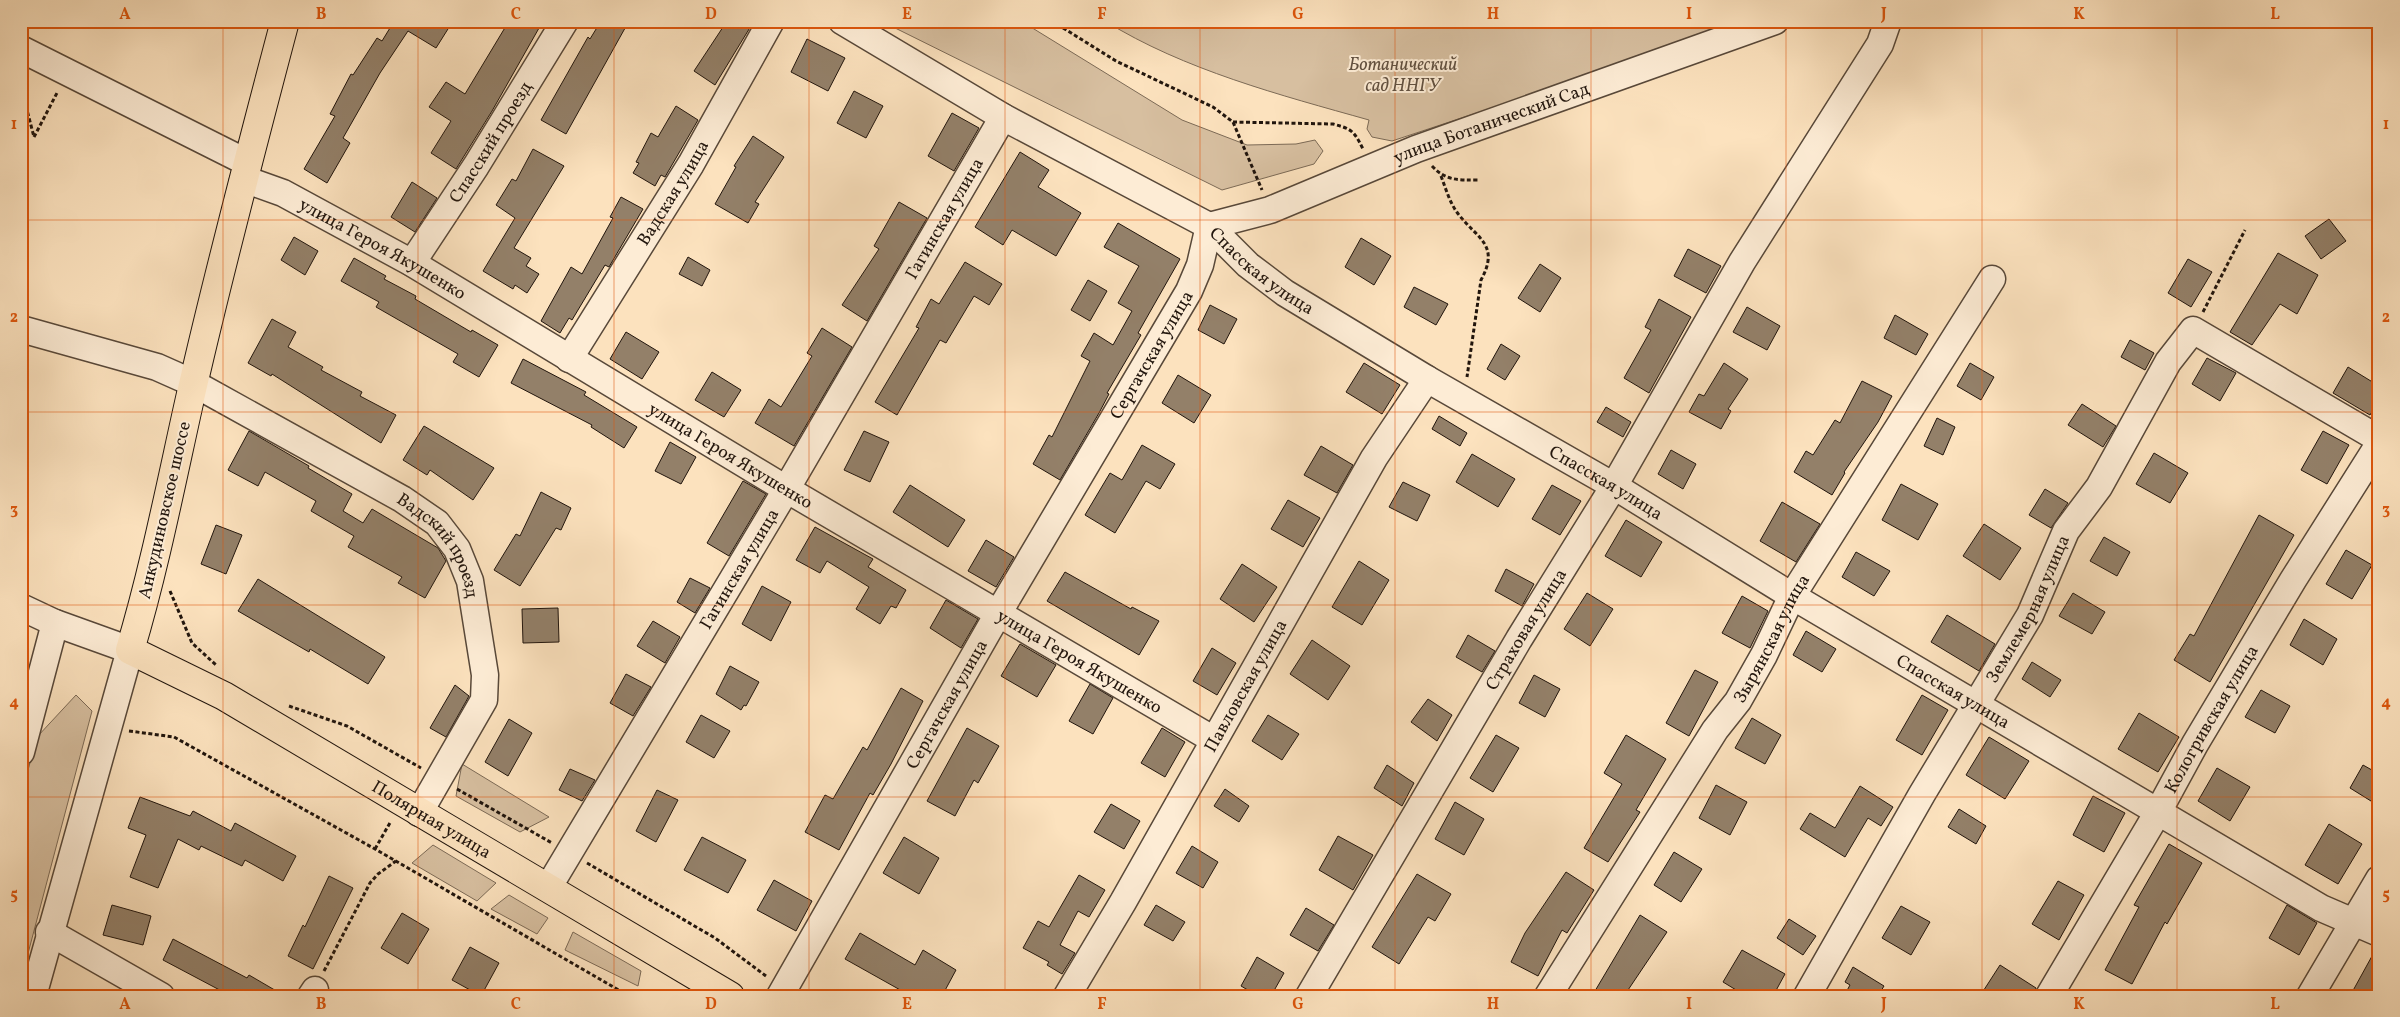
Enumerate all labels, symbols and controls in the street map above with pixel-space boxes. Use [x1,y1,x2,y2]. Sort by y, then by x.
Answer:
text: A [119,4,131,26]
text: B [316,4,327,26]
text: C [511,4,521,26]
text: D [705,4,717,26]
text: E [902,4,912,26]
text: F [1097,4,1107,26]
text: G [1292,4,1304,26]
text: H [1487,4,1499,26]
text: I [1686,4,1692,26]
text: J [1880,4,1887,26]
text: K [2073,4,2085,26]
text: L [2270,4,2280,26]
park label: Ботанический сад ННГУ [1349,53,1457,99]
street label: Спасский проезд [444,77,539,209]
street label: улица Ботанический Сад [1390,77,1593,171]
text: 1 [11,114,17,136]
text: 1 [2383,114,2389,136]
street label: Вадская улица [632,136,716,251]
street label: Гагинская улица [900,154,991,285]
street label: улица Героя Якушенко [294,193,470,307]
street label: Спасская улица [1203,222,1318,322]
street label: Сергачская улица [1105,286,1200,425]
text: 2 [10,307,18,329]
text: 2 [2382,307,2390,329]
street label: улица Героя Якушенко [643,397,817,516]
street label: Анкудиновское шоссе [133,419,198,602]
street label: Спасская улица [1544,440,1667,527]
street label: Вадский проезд [391,488,484,600]
text: 3 [10,499,18,521]
text: 3 [2382,499,2390,521]
street label: Гагинская улица [694,504,786,635]
street label: Землемерная улица [1981,531,2077,688]
street label: Страховая улица [1480,564,1574,696]
street label: Зырянская улица [1728,570,1817,708]
street label: улица Героя Якушенко [991,604,1166,721]
street label: Павловская улица [1199,615,1294,757]
street label: Сергачская улица [901,635,995,774]
street label: Кологривская улица [2159,641,2265,798]
street label: Спасская улица [1891,649,2014,736]
text: 4 [9,692,19,714]
text: 4 [2381,692,2391,714]
street label: Полярная улица [366,775,495,866]
text: 5 [10,884,18,906]
text: 5 [2382,884,2390,906]
text: A [119,994,131,1016]
text: B [316,994,327,1016]
text: C [511,994,521,1016]
text: D [705,994,717,1016]
text: E [902,994,912,1016]
text: F [1097,994,1107,1016]
text: G [1292,994,1304,1016]
text: H [1487,994,1499,1016]
text: I [1686,994,1692,1016]
text: J [1880,994,1887,1016]
text: K [2073,994,2085,1016]
text: L [2270,994,2280,1016]

